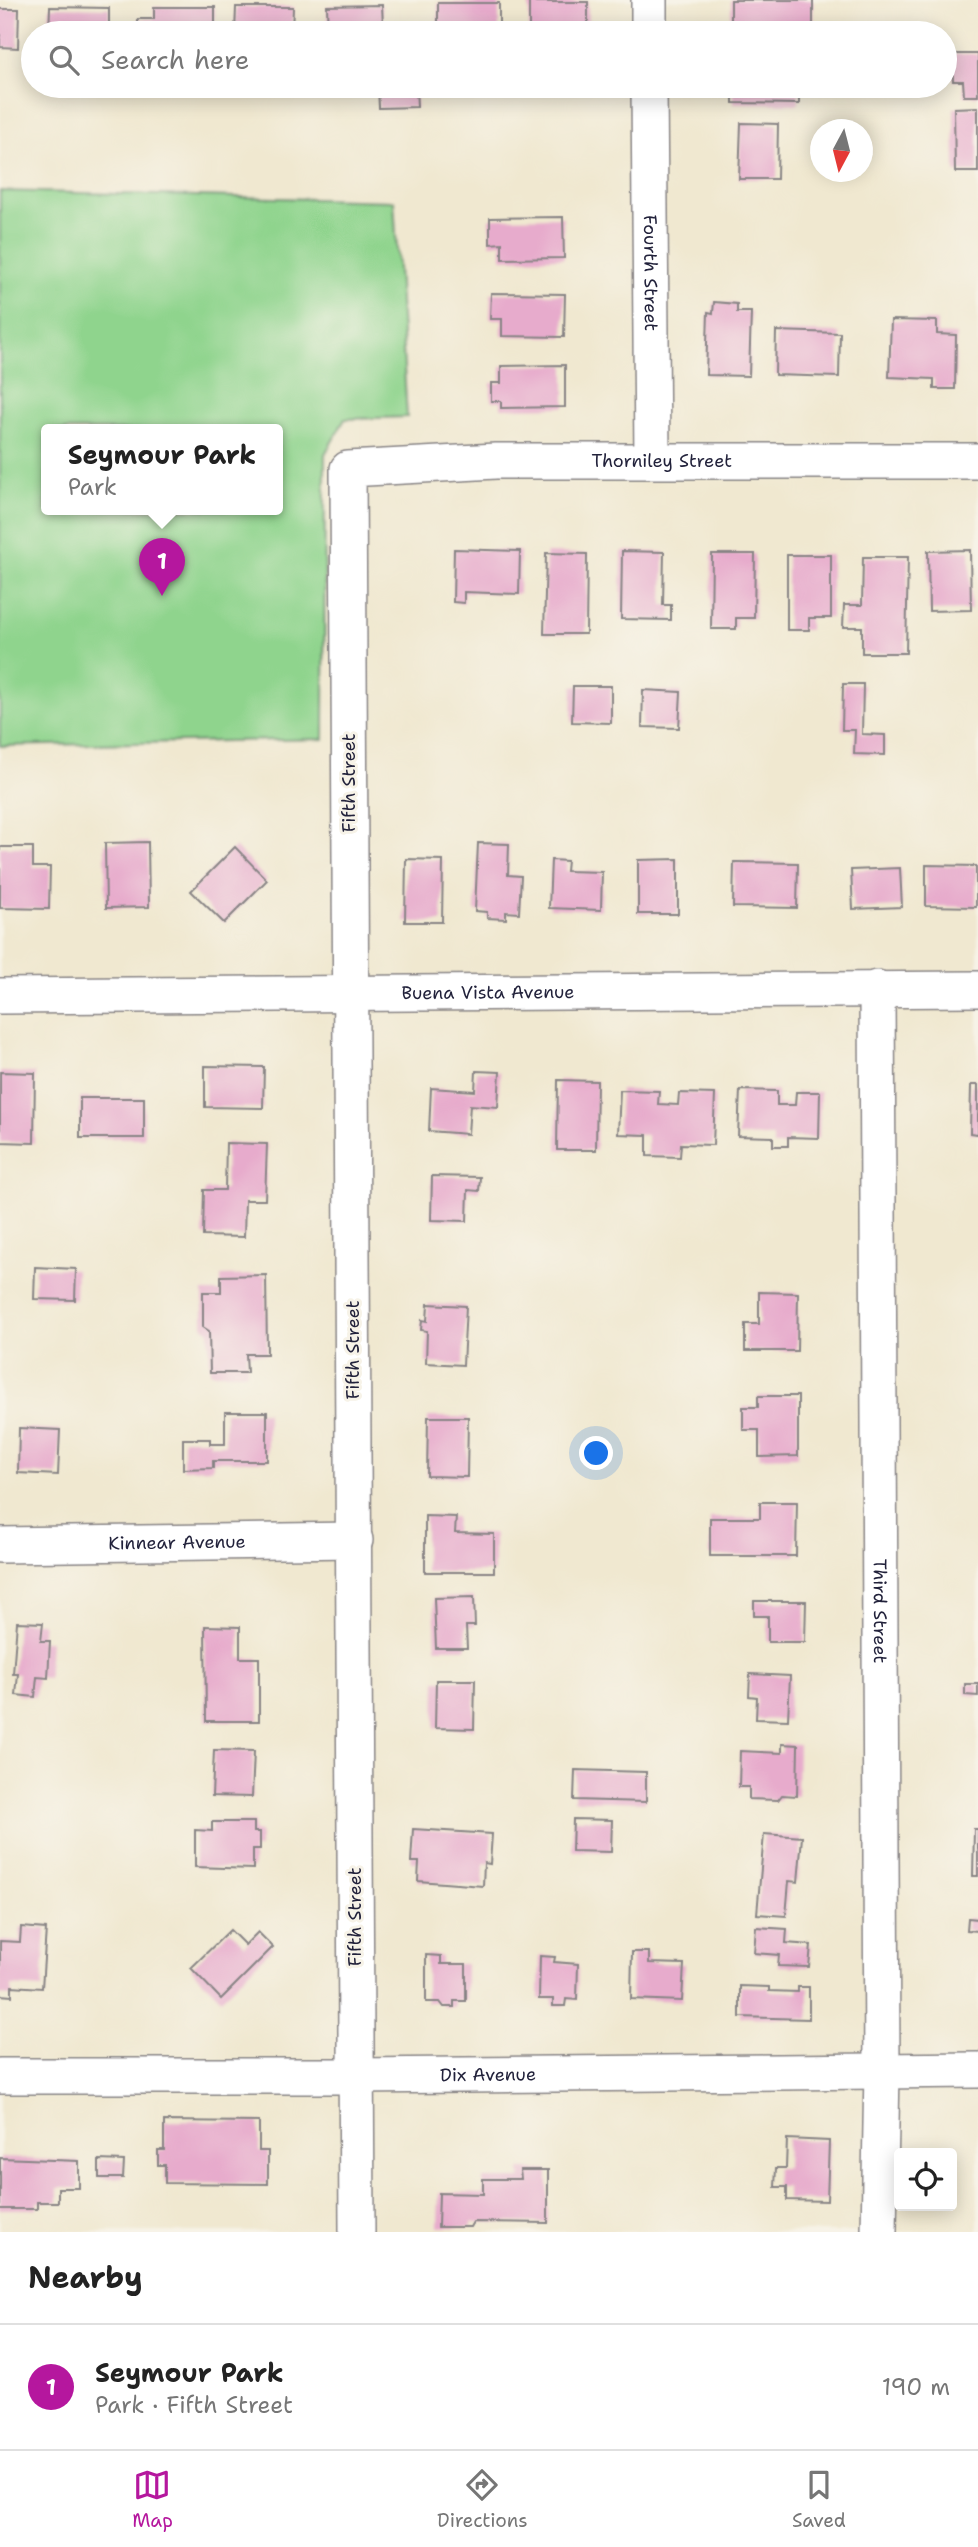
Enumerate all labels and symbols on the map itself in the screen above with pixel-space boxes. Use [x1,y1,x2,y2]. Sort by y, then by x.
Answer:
north arrow [810,119,873,182]
street label: Fourth Street [638,215,663,331]
street label: Thorniley Street [591,449,732,473]
pin: 1 [139,538,185,596]
street label: Fifth Street [337,733,361,833]
street label: Buena Vista Avenue [401,980,575,1005]
street label: Fifth Street [341,1300,365,1400]
your location [579,1436,613,1470]
street label: Kinnear Avenue [108,1530,246,1555]
street label: Third Street [868,1559,892,1663]
street label: Fifth Street [343,1867,367,1967]
street label: Dix Avenue [440,2062,536,2087]

